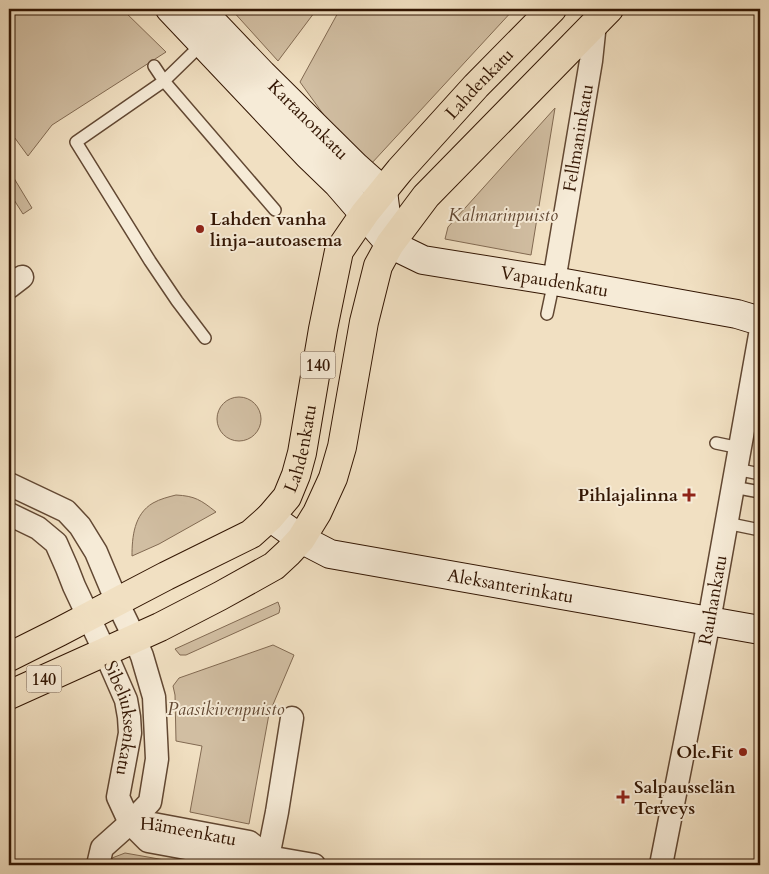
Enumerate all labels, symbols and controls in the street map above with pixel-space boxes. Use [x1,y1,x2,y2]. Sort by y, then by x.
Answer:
street label: Lahdenkatu [440,43,520,125]
street label: Kartanonkatu [262,75,354,166]
street label: Fellmaninkatu [557,82,600,194]
park label: Kalmarinpuisto [448,203,558,228]
place label: Lahden vanha linja-autoasema [210,207,342,253]
marker: Lahden vanha linja-autoasema [194,223,206,235]
street label: Vapaudenkatu [499,261,611,304]
road number: 140 [300,352,336,378]
street label: Lahdenkatu [278,403,323,496]
place label: Pihlajalinna [578,483,678,508]
marker: Pihlajalinna [682,488,696,502]
street label: Rauhankatu [693,553,734,647]
street label: Aleksanterinkatu [445,563,576,610]
street label: Sibeliuksenkatu [97,657,142,778]
road number: 140 [27,666,62,692]
park label: Paasikivenpuisto [167,697,285,722]
place label: Ole.Fit [676,740,734,765]
marker: Ole.Fit [737,746,749,758]
place label: Salpausselän Terveys [634,775,736,821]
marker: Salpausselän Terveys [616,790,630,804]
street label: Hämeenkatu [140,811,239,852]

